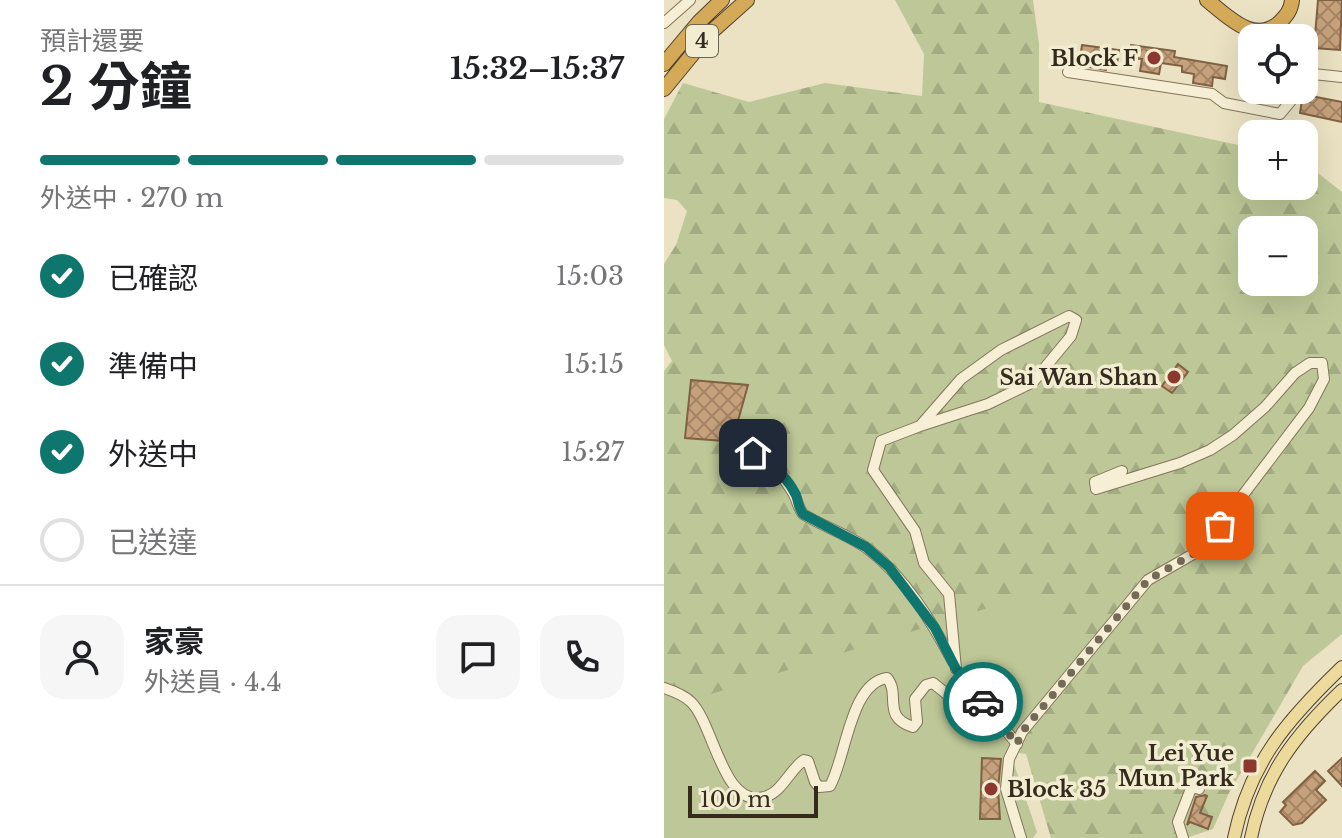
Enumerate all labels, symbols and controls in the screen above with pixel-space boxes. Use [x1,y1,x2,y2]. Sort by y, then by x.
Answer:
map controls [1238,24,1318,296]
button: locate [1238,24,1318,104]
text: 預計還要 [40,25,144,57]
road number: 4 [686,25,718,57]
place label: Block F [1051,45,1138,72]
marker: Block F [1145,49,1163,67]
text: 15:32–15:37 [450,50,624,87]
text: 2 分鐘 [40,55,192,119]
button: + [1238,120,1318,200]
text: 外送中 · 270 m [40,182,223,214]
button: − [1238,216,1318,296]
icon: check [40,254,84,298]
text: 已確認 [108,260,198,297]
text: 15:03 [556,260,624,292]
icon: check [40,342,84,386]
text: 準備中 [108,348,198,385]
text: 15:15 [564,348,624,380]
place label: Sai Wan Shan [999,364,1158,391]
marker: Sai Wan Shan [1165,368,1183,386]
pin [719,419,787,487]
icon: check [40,430,84,474]
icon: home [731,431,775,475]
text: 外送中 [108,436,198,473]
text: 15:27 [561,436,624,468]
pin [1186,492,1254,560]
icon: bag [1198,504,1242,548]
text: 已送達 [108,524,198,561]
button: person [40,615,124,699]
button: chat [436,615,520,699]
button: phone [540,615,624,699]
text: 家豪 [144,623,204,660]
courier [943,662,1023,742]
text: 外送員 · 4.4 [144,666,282,698]
icon: car [961,680,1005,724]
place label: Lei Yue Mun Park [1118,740,1234,792]
marker: Lei Yue Mun Park [1241,757,1259,775]
place label: Block 35 [1007,776,1106,803]
marker: Block 35 [982,780,1000,798]
scale bar [688,782,818,818]
text: 100 m [700,786,771,813]

